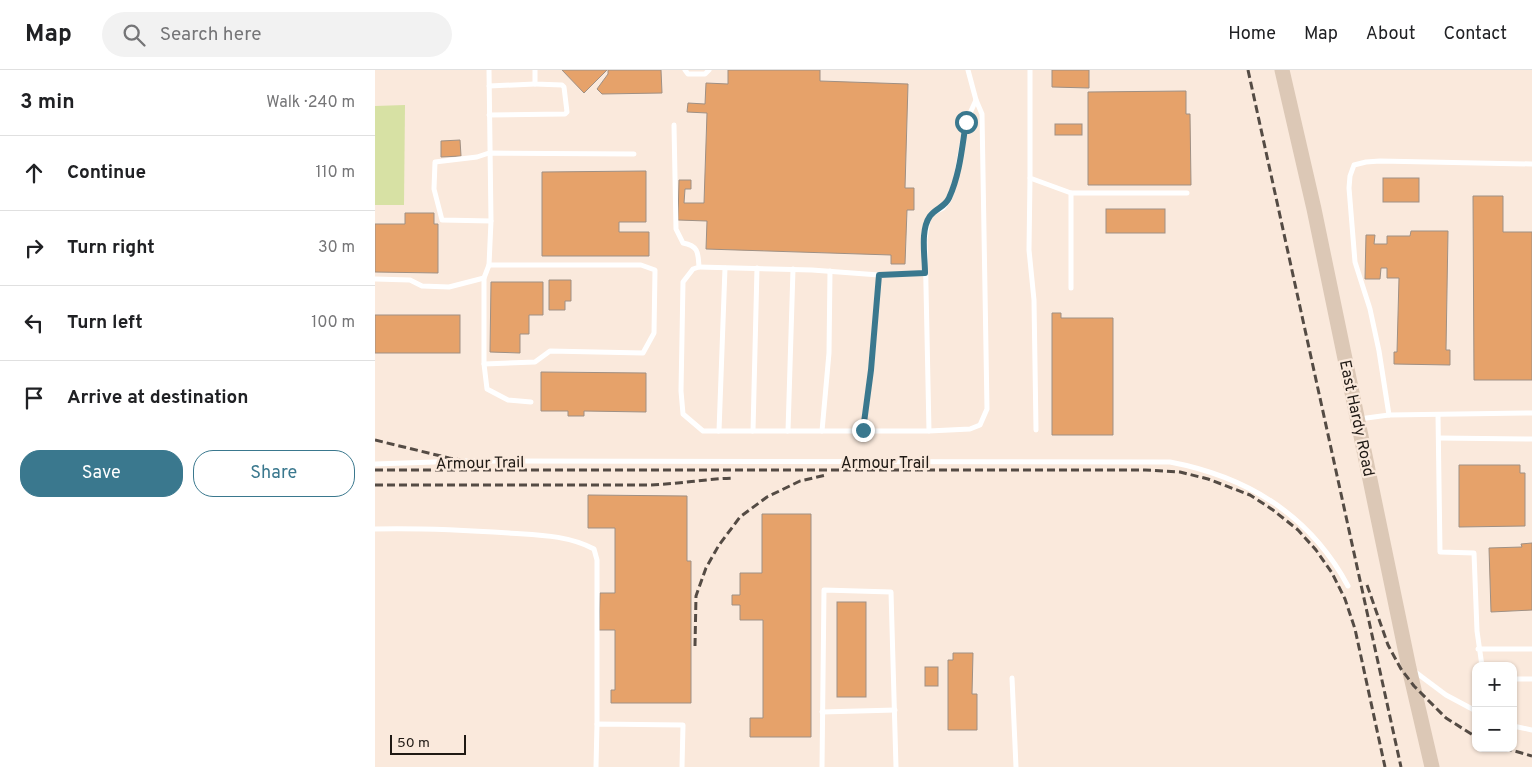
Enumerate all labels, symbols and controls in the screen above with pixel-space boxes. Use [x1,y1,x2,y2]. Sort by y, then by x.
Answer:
search box [102,12,452,57]
text: Map [25,20,72,50]
icon: search [120,21,148,49]
text: Search here [160,23,261,47]
text: Home [1228,23,1276,46]
text: Map [1304,23,1338,46]
text: About [1366,23,1415,46]
text: Contact [1443,23,1507,46]
text: 3 min [20,89,75,116]
text: Walk · 240 m [266,93,355,113]
route start [955,111,978,134]
icon: ahead [20,159,48,187]
text: Continue [67,161,146,185]
text: 110 m [315,163,355,183]
icon: right [20,234,48,262]
text: Turn right [67,236,155,260]
text: 30 m [318,238,355,258]
icon: left [20,309,48,337]
text: Turn left [67,311,143,335]
text: 100 m [311,313,355,333]
street label: East Hardy Road [1334,358,1378,478]
icon: arrive [20,384,48,412]
text: Arrive at destination [67,386,248,410]
route end [852,419,875,442]
button: Save [20,450,183,497]
button: Share [193,450,355,497]
street label: Armour Trail [436,453,525,475]
street label: Armour Trail [841,454,929,474]
map controls [1472,662,1517,752]
button: + [1472,662,1517,707]
button: − [1472,707,1517,752]
scale bar [390,732,466,755]
text: 50 m [397,735,430,752]

